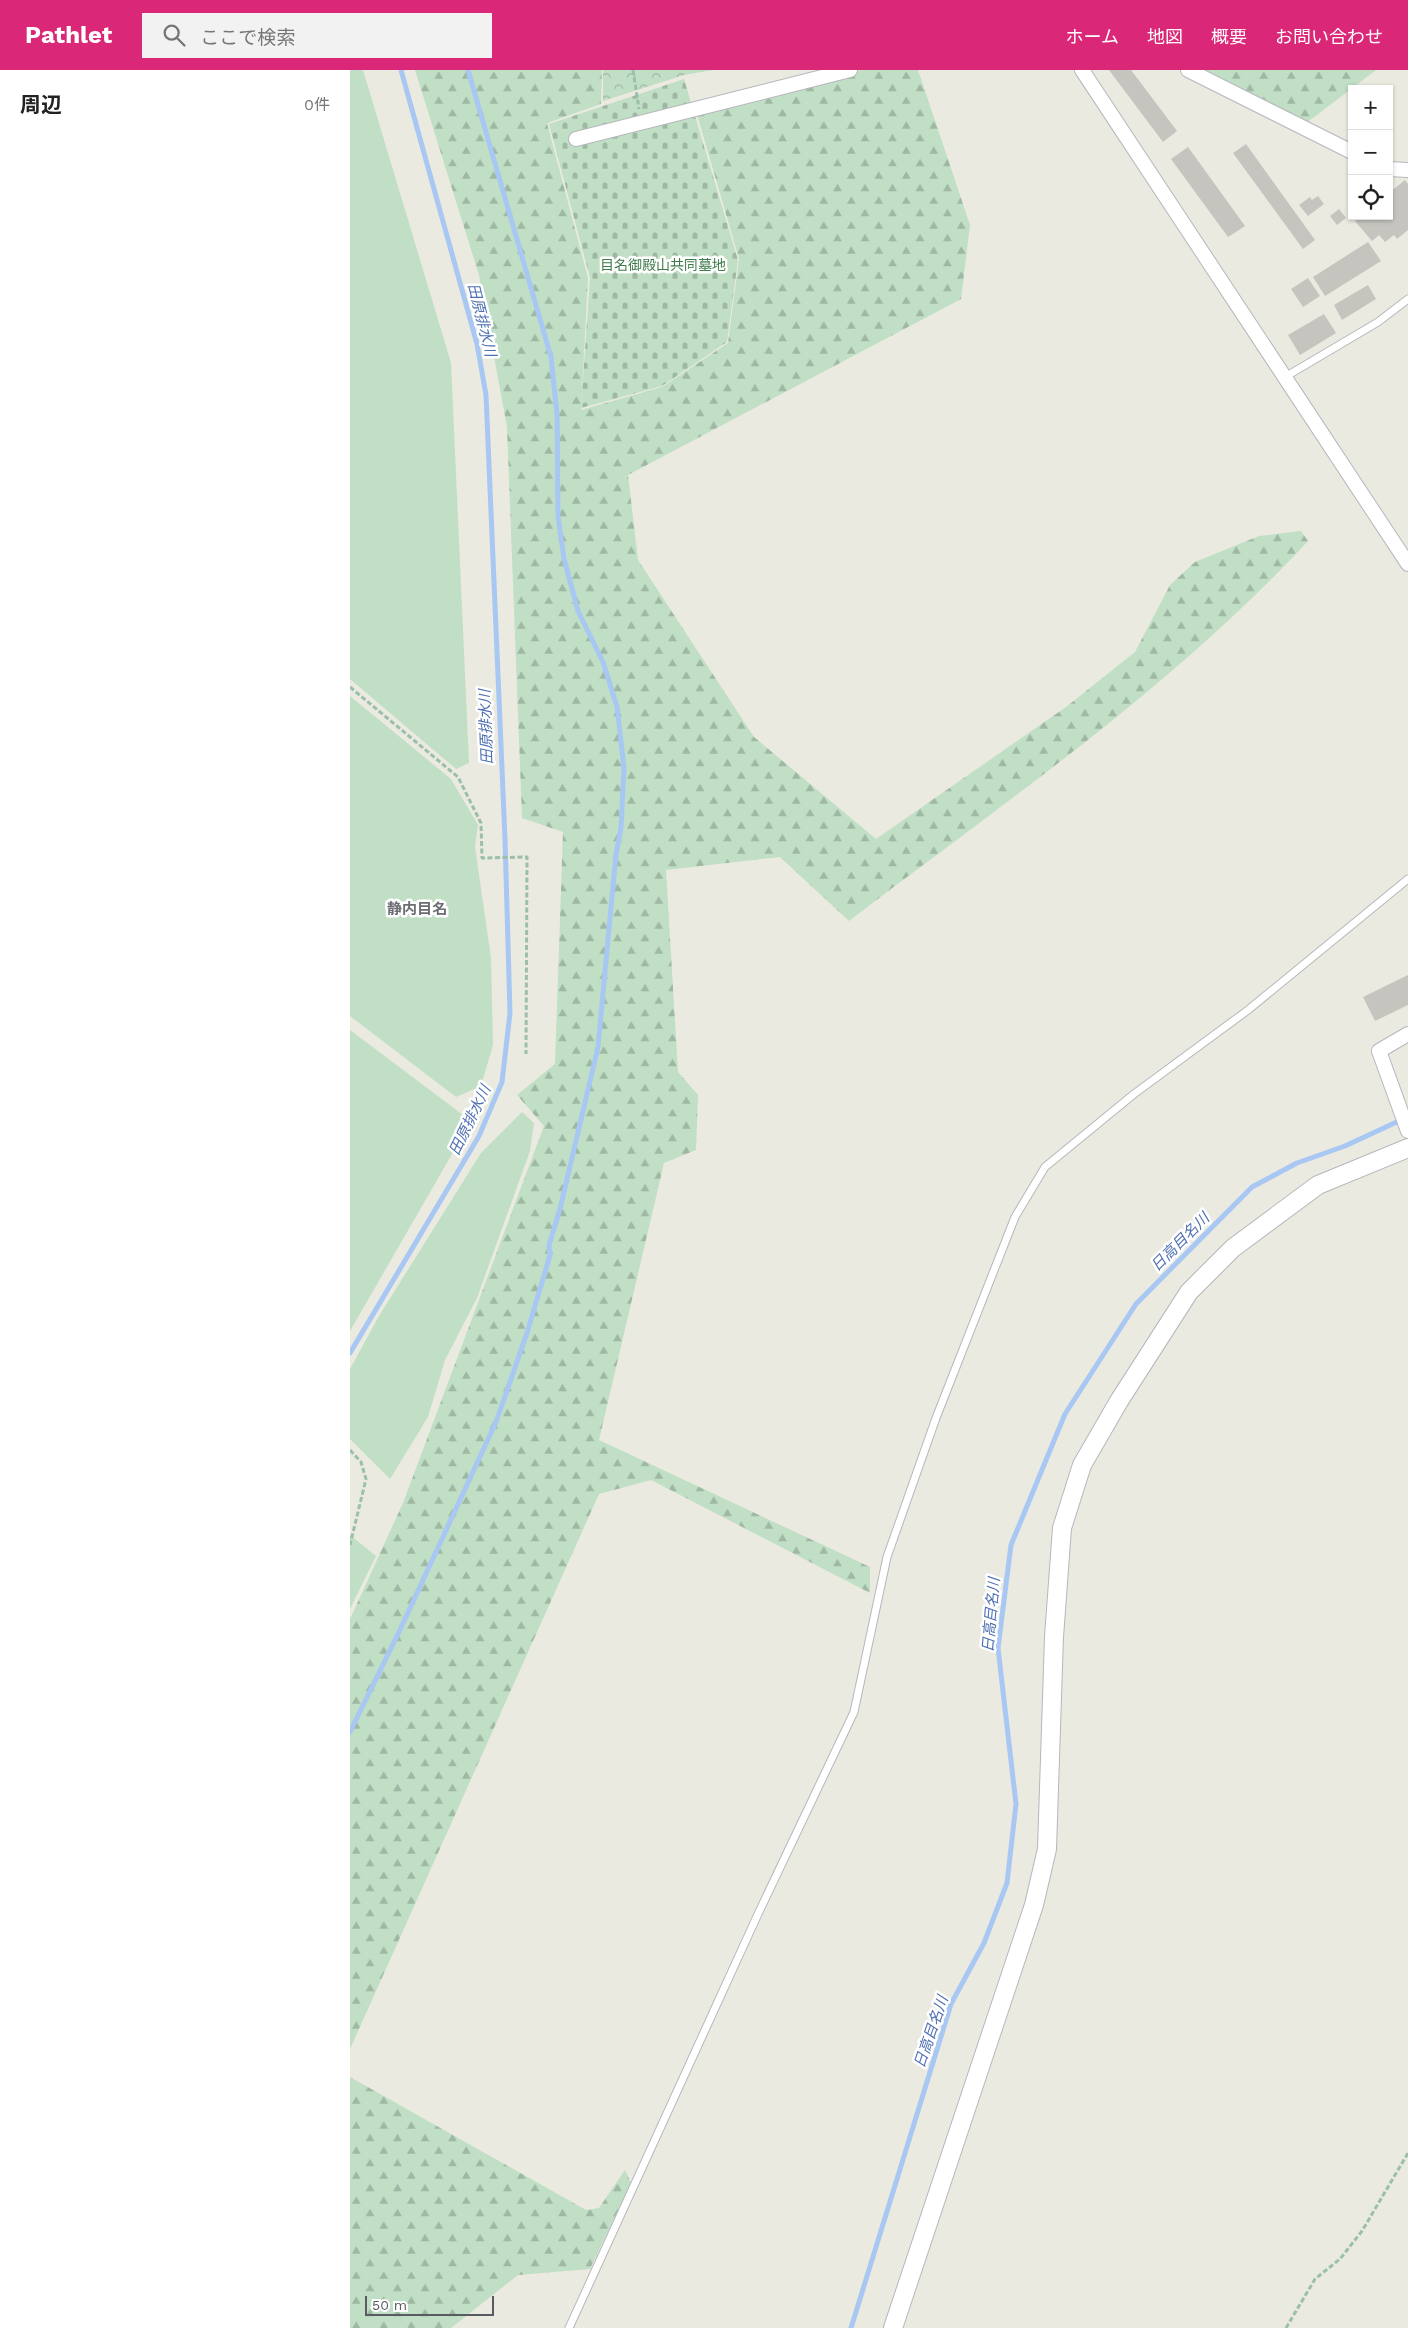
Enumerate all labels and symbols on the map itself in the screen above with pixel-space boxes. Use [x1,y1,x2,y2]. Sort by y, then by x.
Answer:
park label: 目名御殿山共同墓地 [600,257,726,273]
water label: 田原排水川 [464,281,500,360]
water label: 田原排水川 [476,687,496,765]
district label: 静内目名 [387,900,447,918]
water label: 田原排水川 [445,1081,495,1158]
water label: 日高目名川 [1147,1208,1214,1275]
water label: 日高目名川 [979,1575,1003,1653]
water label: 日高目名川 [910,1992,952,2070]
scale bar [365,2293,494,2316]

